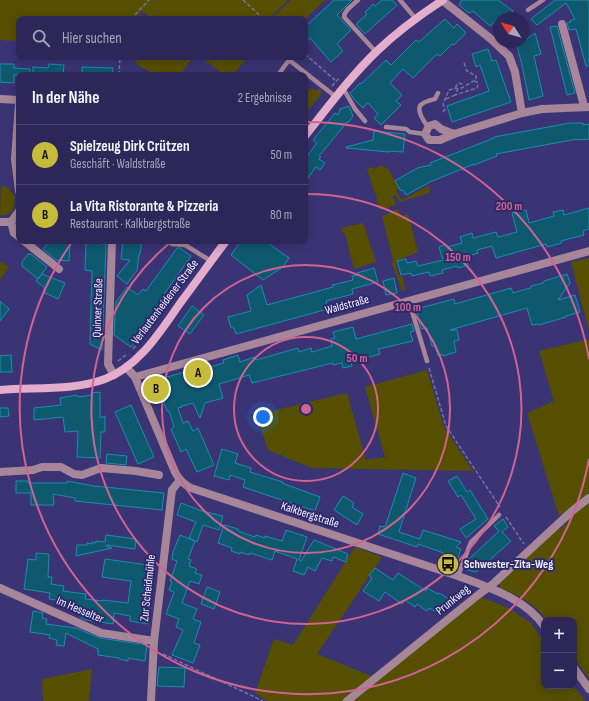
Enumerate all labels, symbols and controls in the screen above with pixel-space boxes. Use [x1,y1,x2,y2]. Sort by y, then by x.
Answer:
north arrow [493,12,529,48]
search box [16,16,308,60]
icon: search [30,27,52,49]
text: Hier suchen [62,29,122,48]
text: In der Nähe [32,88,99,108]
text: 2 Ergebnisse [238,90,292,106]
text: Spielzeug Dirk Crützen [70,137,190,156]
text: A [42,147,48,163]
text: 50 m [271,147,292,163]
text: Geschäft · Waldstraße [70,156,165,172]
text: La Vita Ristorante & Pizzeria [70,197,218,216]
text: 200 m [496,199,522,214]
text: B [42,207,48,223]
text: 80 m [270,207,292,223]
text: Restaurant · Kalkbergstraße [70,216,190,232]
text: 150 m [445,250,471,265]
street label: Verlautenheidener Straße [128,256,202,347]
street label: Quinxer Straße [89,278,107,338]
street label: Waldstraße [323,292,371,318]
text: 100 m [395,300,421,315]
text: 50 m [347,351,367,366]
pin: A [185,358,211,388]
pin: B [143,374,169,404]
centre of rings [299,402,313,416]
your location [253,407,273,427]
street label: Kalkbergstraße [279,499,341,531]
bus stop icon: Schwester-Zita-Weg [435,551,461,577]
street label: Zur Scheidmühle [137,554,159,622]
place label: Schwester-Zita-Weg [464,557,553,572]
street label: Prunkweg [433,582,473,618]
street label: Im Hesselter [54,593,107,627]
map controls [541,617,577,689]
button: + [541,617,577,653]
button: − [541,653,577,689]

